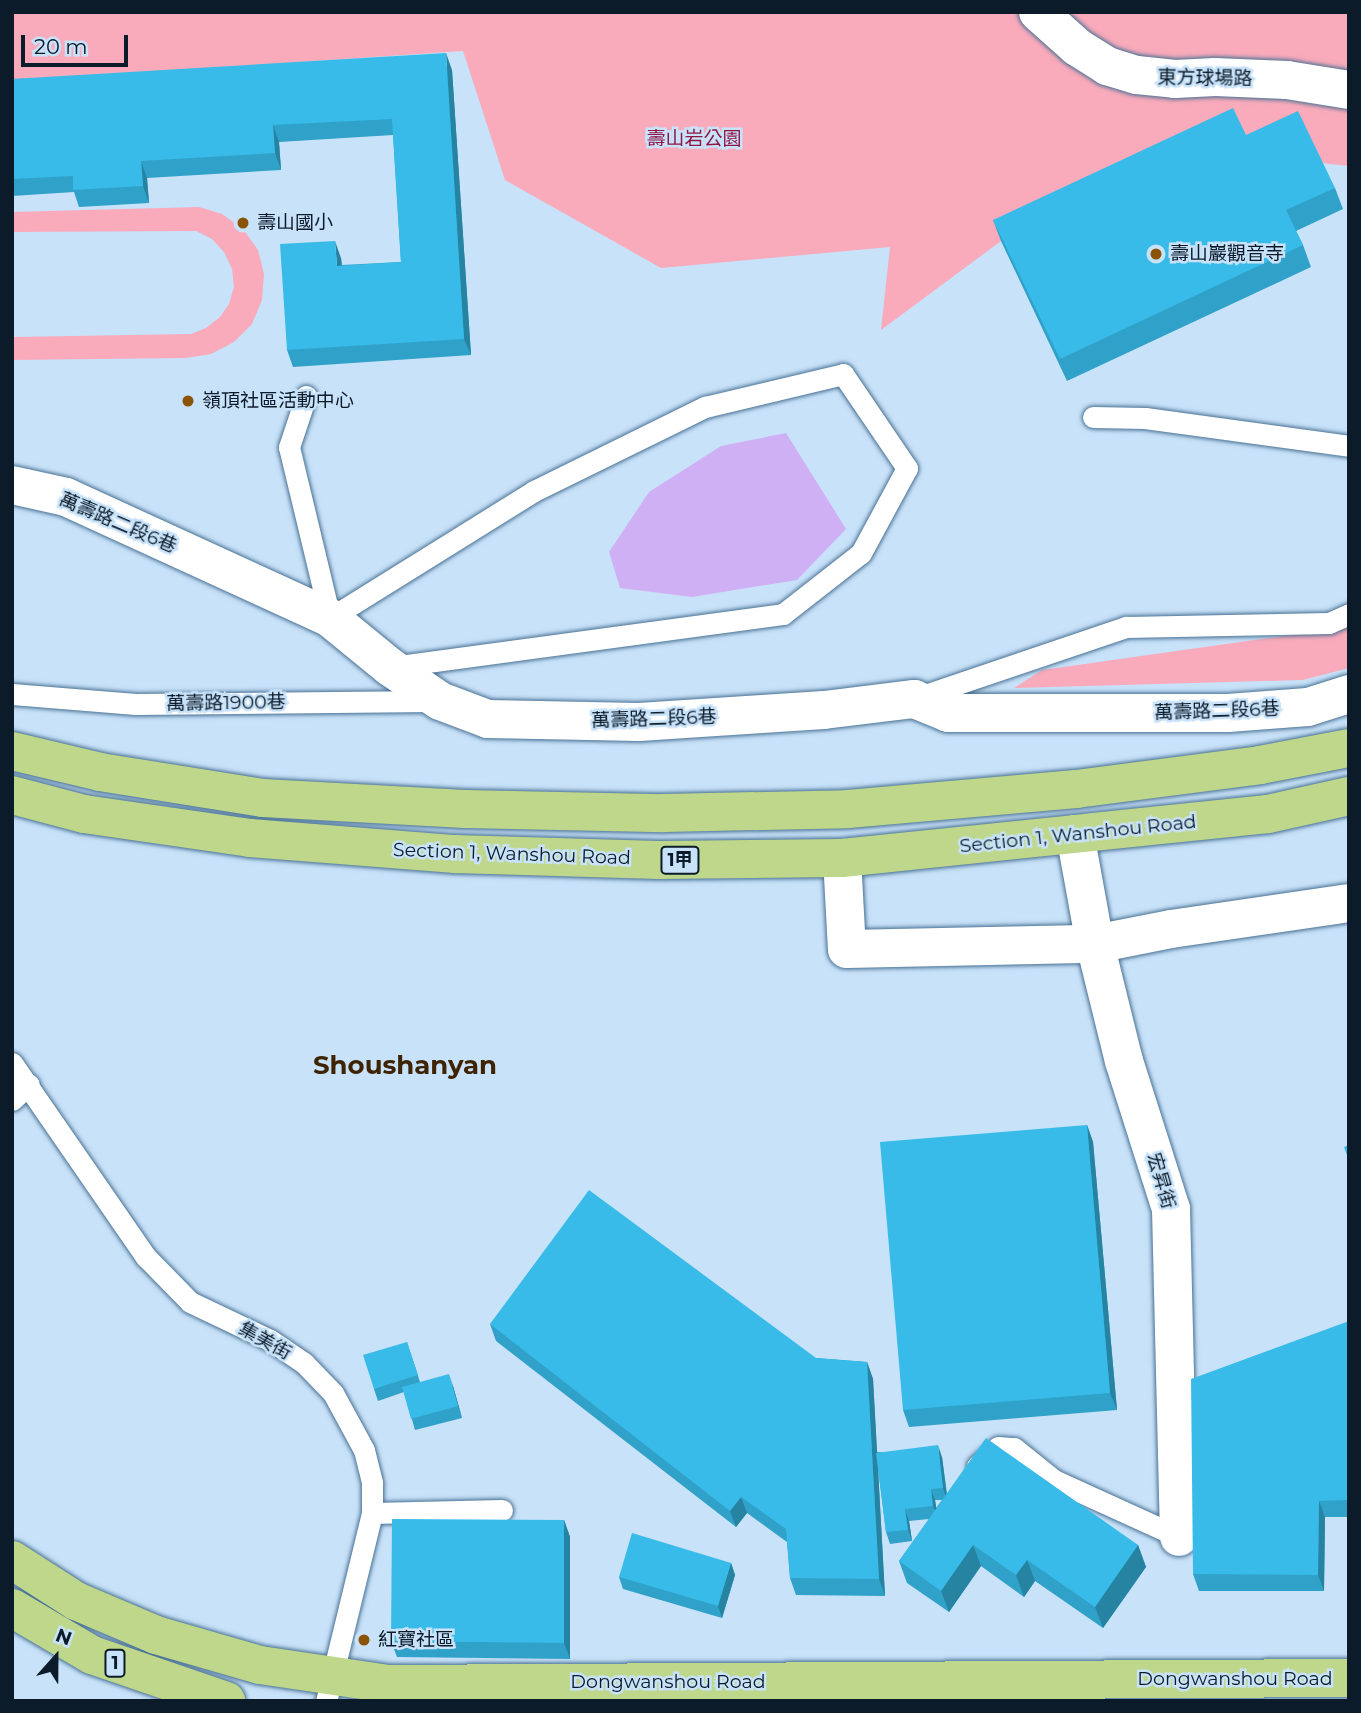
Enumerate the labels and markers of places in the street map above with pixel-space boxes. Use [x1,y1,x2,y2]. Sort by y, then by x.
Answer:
place label: 壽山國小 [257,212,333,234]
marker: 壽山國小 [235,215,251,231]
place label: 壽山巖觀音寺 [1170,243,1284,265]
marker: 壽山巖觀音寺 [1148,246,1164,262]
place label: 嶺頂社區活動中心 [202,390,354,412]
marker: 嶺頂社區活動中心 [180,393,196,409]
place label: 紅寶社區 [378,1629,454,1651]
marker: 紅寶社區 [356,1632,372,1648]

